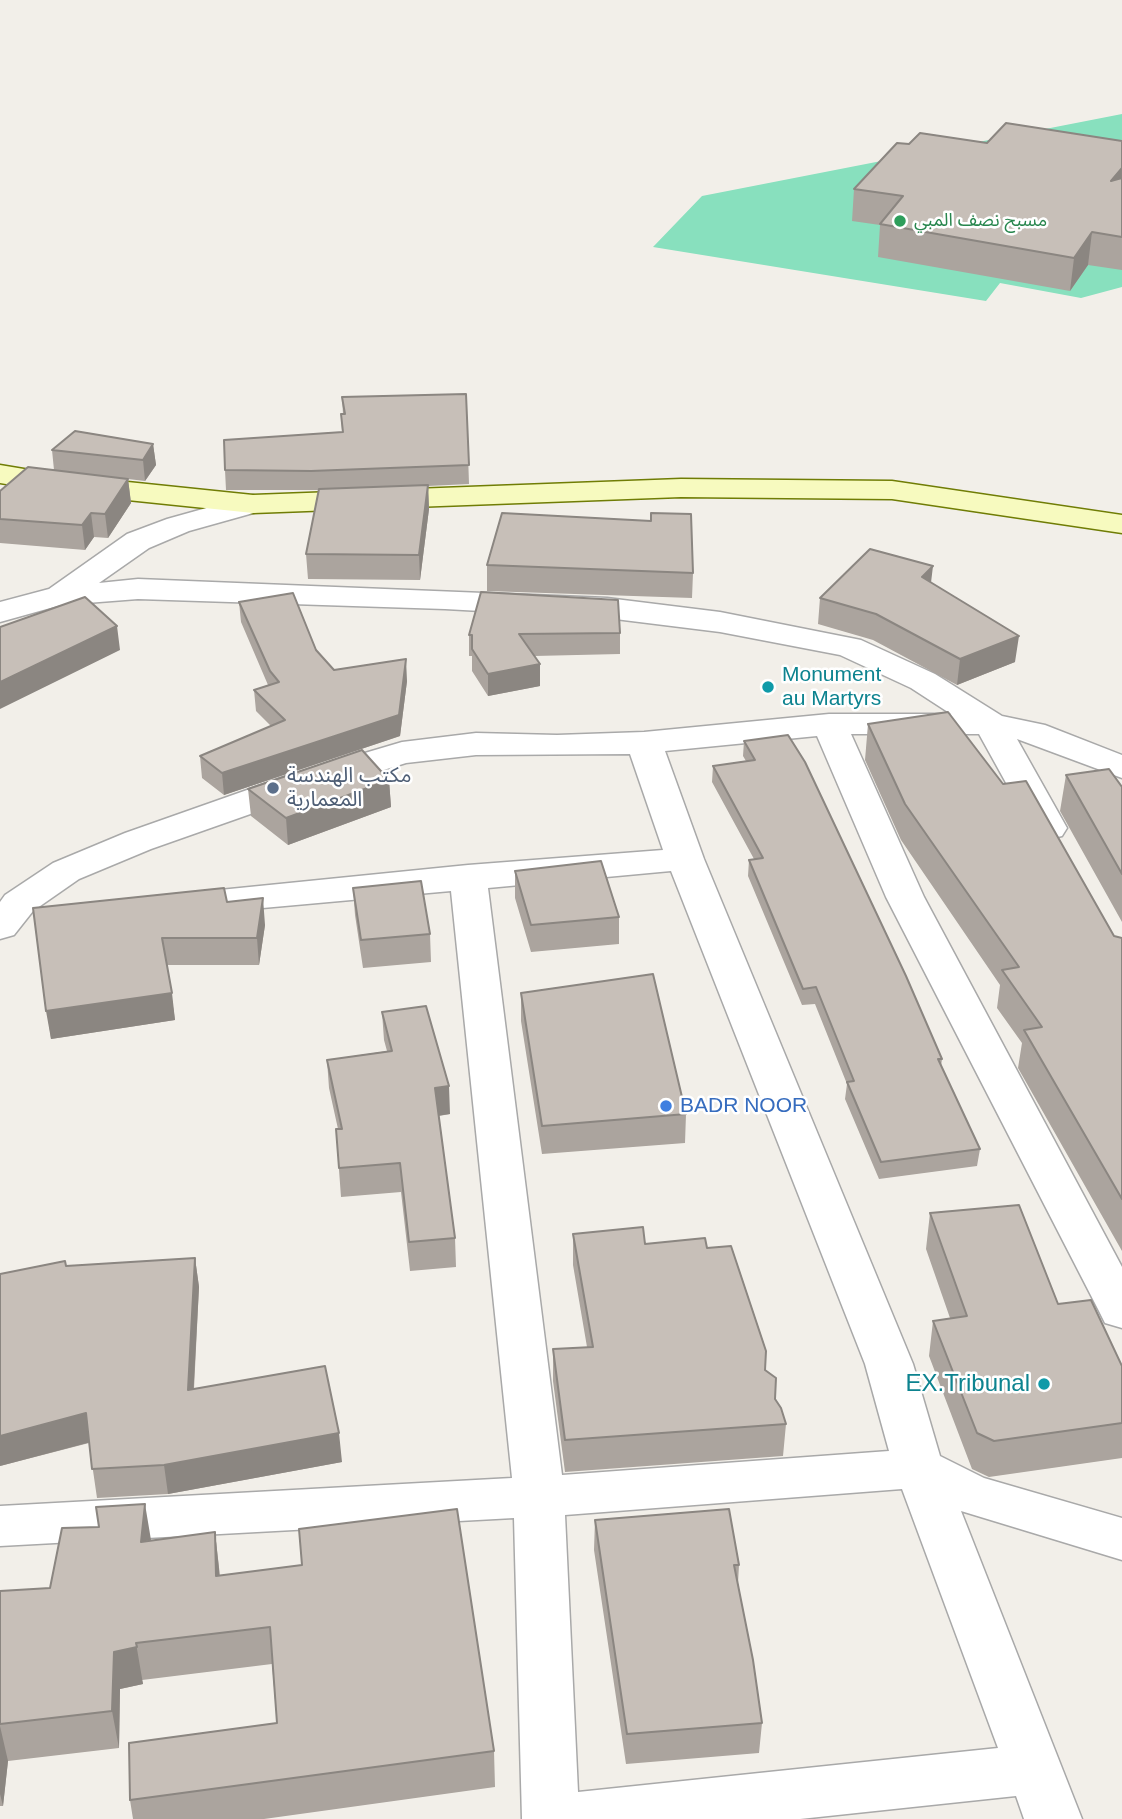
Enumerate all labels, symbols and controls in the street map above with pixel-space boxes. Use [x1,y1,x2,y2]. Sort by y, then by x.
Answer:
place label: مسبح نصف المبي [914,210,1047,232]
marker: مسبح نصف المبي [892,213,908,229]
place label: Monument au Martyrs [782,662,881,712]
marker: Monument au Martyrs [760,679,776,695]
place label: مكتب الهندسة المعمارية [287,763,411,813]
marker: مكتب الهندسة المعمارية [265,780,281,796]
place label: BADR NOOR [680,1093,807,1119]
marker: BADR NOOR [658,1098,674,1114]
place label: EX.Tribunal [906,1370,1030,1398]
marker: EX.Tribunal [1036,1376,1052,1392]

